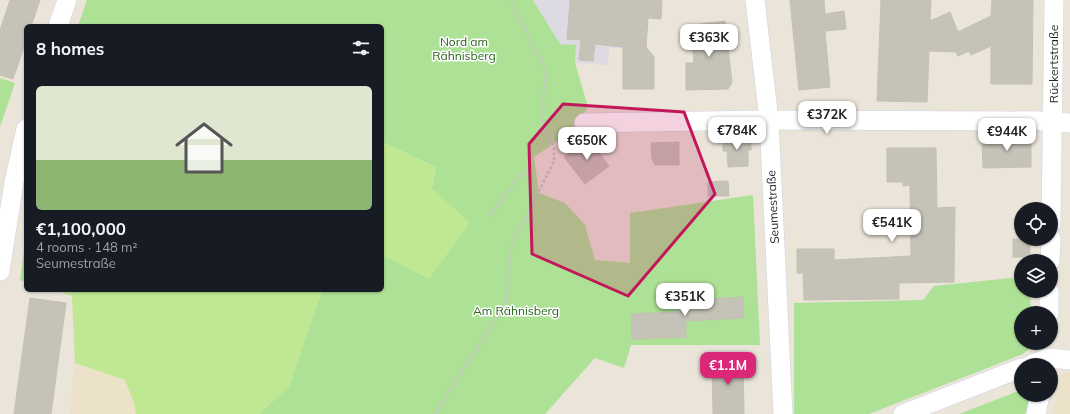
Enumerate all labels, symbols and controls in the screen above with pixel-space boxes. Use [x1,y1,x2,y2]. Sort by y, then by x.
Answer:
pin: €363K [681,24,737,58]
street label: Rückertstraße [1046,25,1061,103]
text: €363K [689,29,729,45]
park label: Nord am Rähnisberg [432,34,496,63]
icon: filters [350,37,372,59]
text: 8 homes [36,38,104,59]
pin: €372K [799,101,855,135]
text: €372K [807,106,847,122]
icon: home [168,112,240,184]
pin: €784K [709,117,765,151]
pin: €944K [979,118,1035,152]
text: €784K [717,122,757,138]
text: €944K [987,123,1027,139]
pin: €650K [559,127,615,161]
text: €650K [567,132,607,148]
street label: Seumestraße [763,170,782,244]
map controls [1014,202,1058,402]
button: locate [1014,202,1058,246]
pin: €541K [864,209,920,243]
text: €541K [872,214,912,230]
text: €1,100,000 [36,218,126,239]
text: 4 rooms · 148 m² [36,239,137,255]
button: layers [1014,254,1058,298]
text: Seumestraße [36,255,116,271]
pin: €351K [657,283,713,317]
text: €351K [665,288,705,304]
park label: Am Rähnisberg [473,303,559,318]
button: + [1014,306,1058,350]
pin: €1.1M [700,352,756,386]
text: €1.1M [709,357,747,373]
button: − [1014,358,1058,402]

